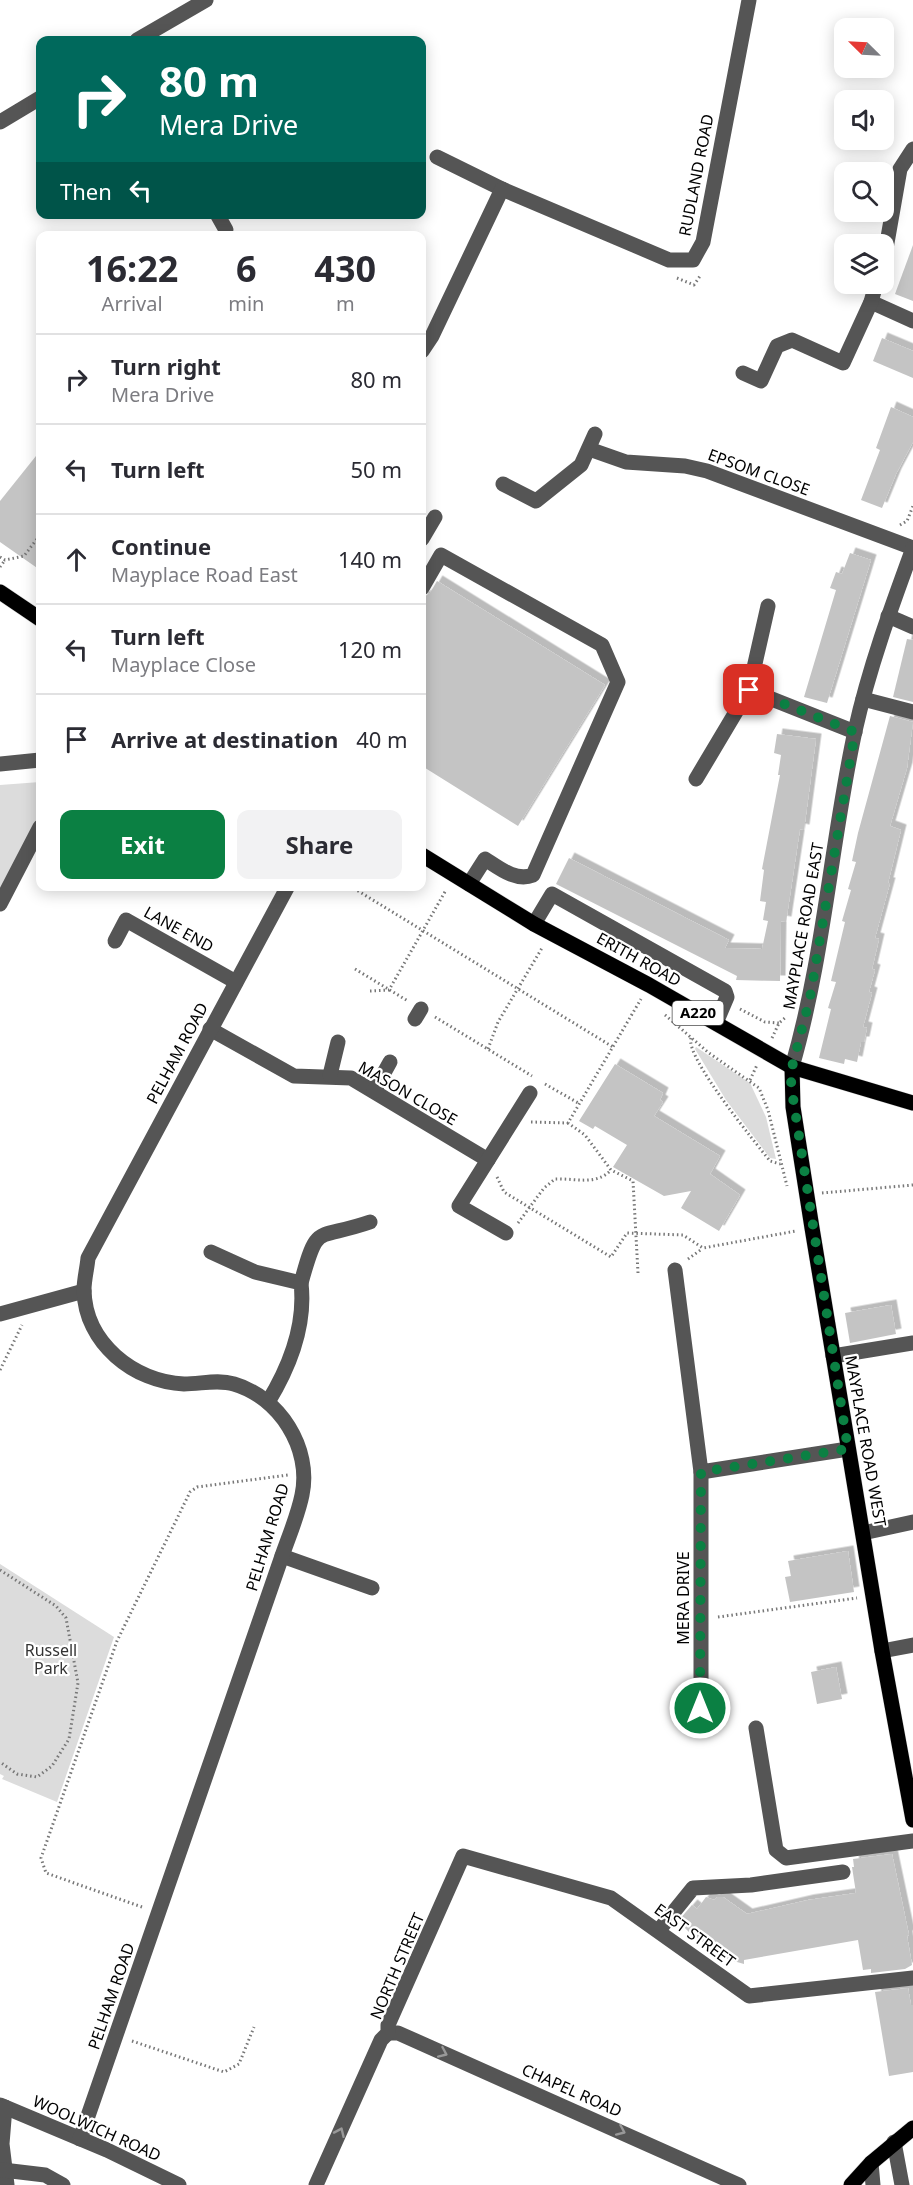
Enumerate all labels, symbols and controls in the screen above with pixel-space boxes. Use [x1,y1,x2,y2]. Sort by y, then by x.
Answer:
north arrow [834,18,894,78]
map controls [834,18,894,294]
text: 80 m [159,52,259,109]
icon: right [60,60,138,138]
button: sound [834,90,894,150]
text: Mera Drive [159,106,298,143]
street label: RUDLAND ROAD [673,112,719,238]
button: search [834,162,894,222]
icon: left [124,174,157,207]
text: Then [60,176,112,206]
button: layers [834,234,894,294]
text: 16:22 [86,244,178,293]
text: 6 [236,244,257,293]
text: 430 [314,244,376,293]
text: Arrival [102,290,163,317]
text: min [228,290,264,317]
text: m [336,290,355,317]
text: Turn right [111,351,221,381]
icon: right [60,363,93,396]
text: 80 m [351,364,402,394]
text: Mera Drive [111,381,214,408]
street label: EPSOM CLOSE [705,443,813,501]
icon: left [60,453,93,486]
text: Turn left [111,454,205,484]
text: 50 m [351,454,402,484]
text: Continue [111,531,211,561]
icon: ahead [60,543,93,576]
text: 140 m [338,544,402,574]
text: Mayplace Road East [111,561,298,588]
text: Turn left [111,621,205,651]
icon: left [60,633,93,666]
text: 120 m [338,634,402,664]
text: Mayplace Close [111,651,256,678]
pin [723,664,774,715]
icon: arrive [732,673,765,706]
icon: arrive [60,723,93,756]
text: Arrive at destination [111,724,338,754]
text: 40 m [356,724,408,754]
button: Exit [60,810,225,879]
button: Share [237,810,402,879]
street label: MAYPLACE ROAD EAST [777,841,829,1011]
street label: LANE END [140,901,218,957]
street label: ERITH ROAD [593,927,685,991]
street label: PELHAM ROAD [141,999,213,1107]
road number: A220 [672,1001,724,1025]
street label: MASON CLOSE [355,1056,461,1130]
street label: MAYPLACE ROAD WEST [840,1354,892,1528]
street label: PELHAM ROAD [240,1480,294,1594]
street label: MERA DRIVE [672,1551,694,1645]
park label: Russell Park [25,1639,77,1679]
position arrow [668,1676,732,1740]
street label: EAST STREET [650,1898,740,1972]
street label: NORTH STREET [365,1909,429,2023]
street label: PELHAM ROAD [82,1940,140,2052]
one-way arrow [436,2046,447,2058]
street label: CHAPEL ROAD [518,2058,626,2122]
street label: WOOLWICH ROAD [29,2090,165,2166]
one-way arrow [615,2124,626,2136]
one-way arrow [333,2127,345,2138]

